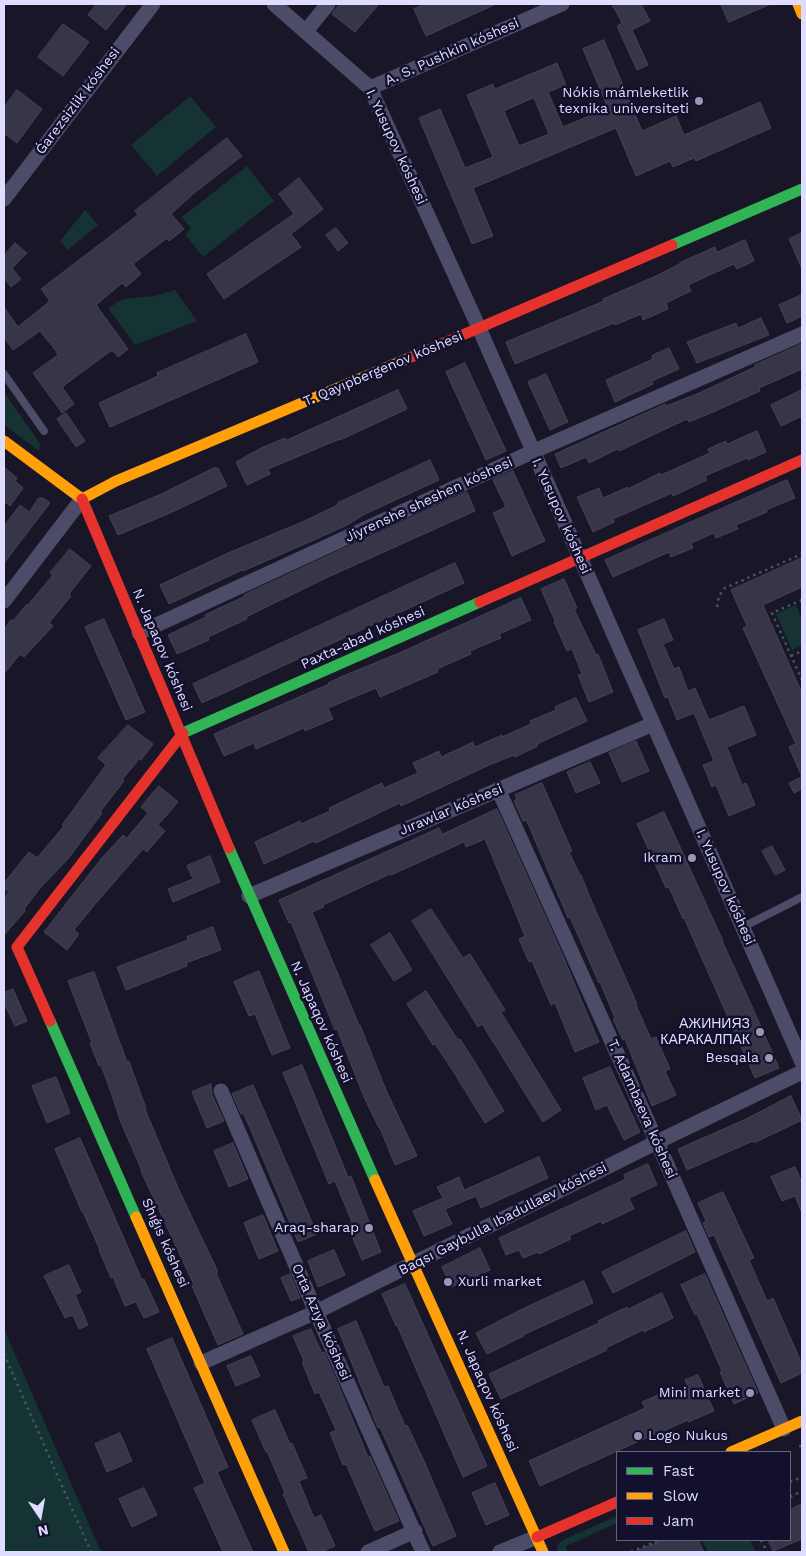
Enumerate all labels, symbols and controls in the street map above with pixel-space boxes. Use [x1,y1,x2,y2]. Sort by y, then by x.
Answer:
street label: A. S. Pushkin kóshesi [382,15,522,89]
street label: Ǵarezsizlik kóshesi [32,44,124,158]
place label: Nókis mámleketlik texnika universiteti [559,85,689,118]
street label: I. Yusupov kóshesi [362,87,430,207]
marker: Nókis mámleketlik texnika universiteti [693,95,705,107]
street label: T. Qayıpbergenov kóshesi [301,328,465,410]
street label: Jiyrenshe sheshen kóshesi [343,454,515,546]
street label: I. Yusupov kóshesi [528,455,594,577]
street label: N. Japaqov kóshesi [129,586,195,714]
street label: Paxta-abad kóshesi [298,603,428,673]
street label: Jırawlar kóshesi [397,781,505,839]
street label: I. Yusupov kóshesi [692,826,758,948]
place label: Ikram [643,850,682,866]
marker: Ikram [686,852,698,864]
street label: N. Japaqov kóshesi [287,958,355,1086]
place label: АЖИНИЯЗ КАРАКАЛПАК [660,1016,750,1048]
marker: АЖИНИЯЗ КАРАКАЛПАК [754,1026,766,1038]
street label: T. Adambaeva kóshesi [604,1037,680,1181]
place label: Besqala [705,1050,759,1066]
marker: Besqala [763,1052,775,1064]
street label: Baqsı Gaybulla Ibadullaev kóshesi [396,1159,610,1279]
street label: Shıǵıs kóshesi [138,1196,192,1290]
place label: Araq-sharap [274,1220,359,1236]
marker: Araq-sharap [363,1222,375,1234]
street label: Orta Azıya kóshesi [288,1261,354,1383]
place label: Xurli market [458,1274,542,1290]
marker: Xurli market [442,1276,454,1288]
street label: N. Japaqov kóshesi [453,1327,521,1455]
place label: Mini market [659,1385,740,1401]
marker: Mini market [744,1387,756,1399]
place label: Logo Nukus [648,1428,728,1444]
marker: Logo Nukus [632,1430,644,1442]
legend [616,1451,791,1541]
text: Fast [663,1462,694,1480]
text: Slow [663,1487,699,1505]
north arrow [15,1491,65,1541]
text: Jam [663,1512,694,1530]
text: N [36,1522,50,1540]

